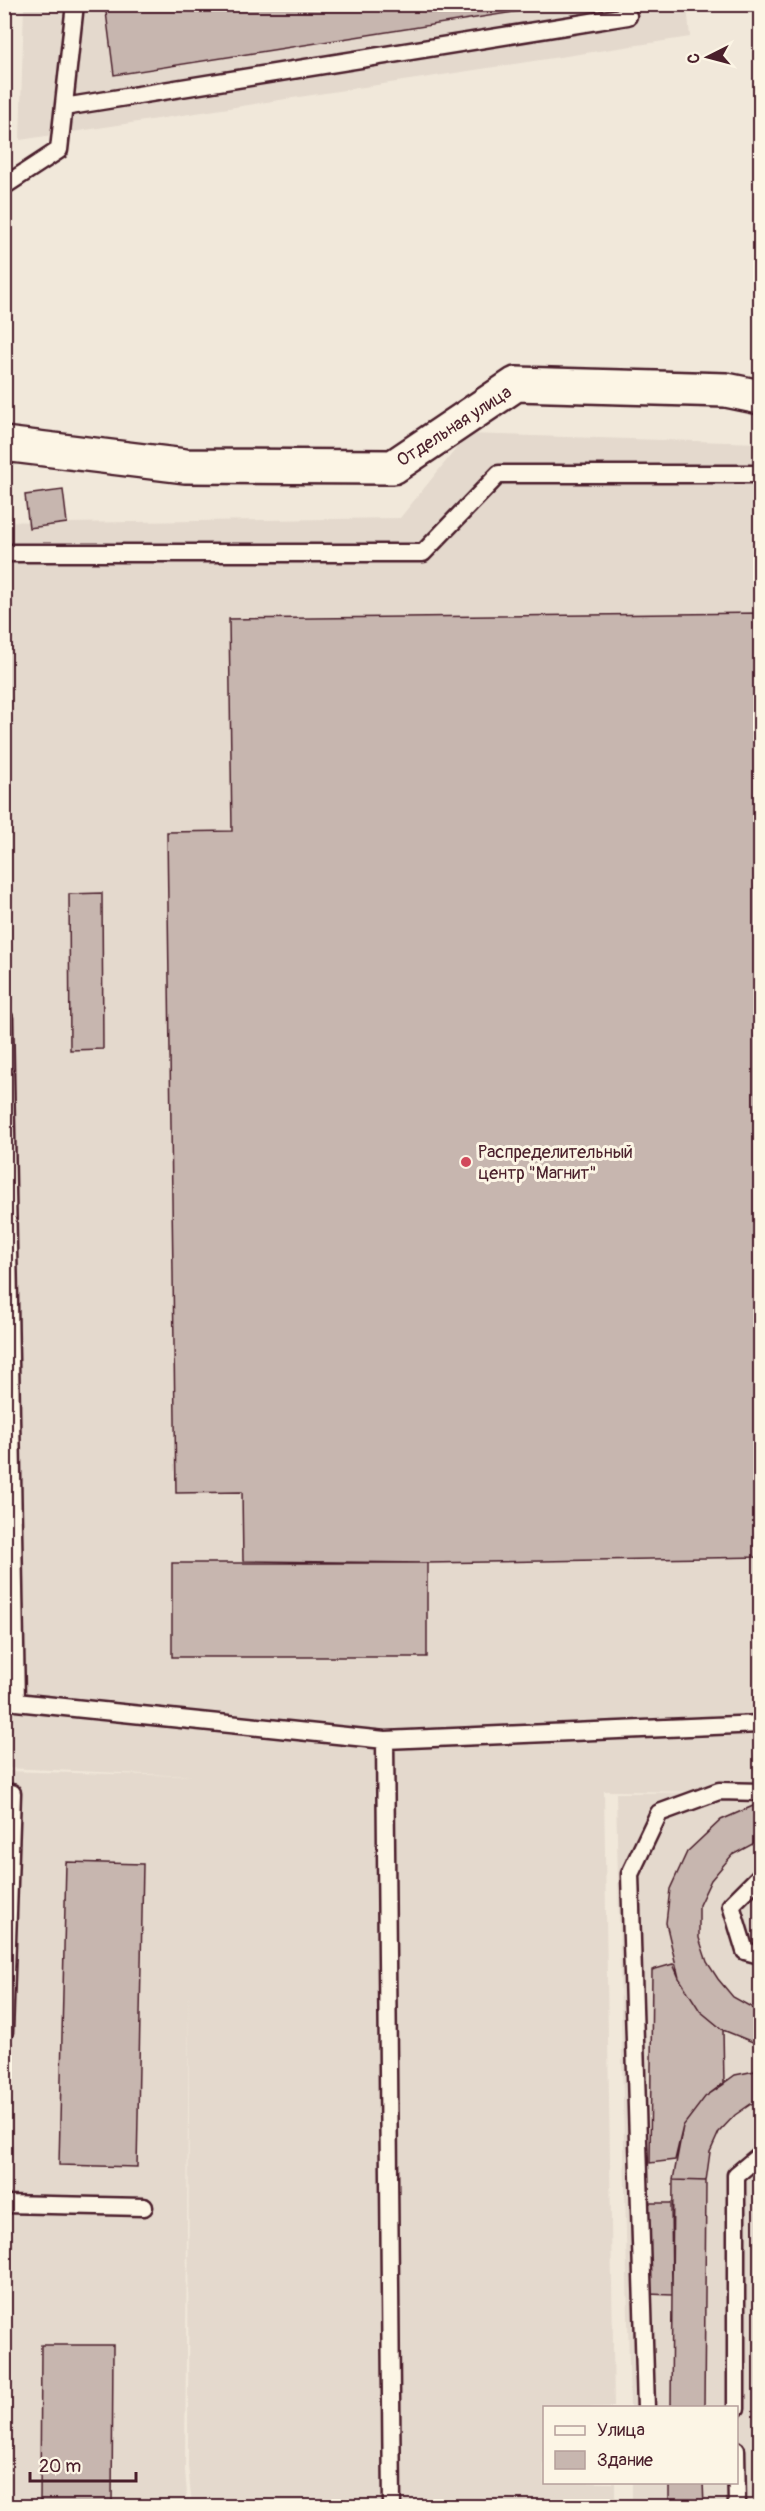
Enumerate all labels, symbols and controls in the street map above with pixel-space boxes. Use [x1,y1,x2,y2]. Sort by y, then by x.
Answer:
north arrow [678,27,738,87]
text: С [684,52,705,64]
street label: Отдельная улица [392,381,516,472]
place label: Распределительный центр "Магнит" [478,1141,633,1185]
marker: Распределительный центр "Магнит" [459,1155,473,1169]
legend [543,2406,738,2484]
text: Улица [597,2419,645,2442]
scale bar [30,2445,136,2483]
text: Здание [597,2449,653,2472]
text: 20 m [39,2455,81,2478]

